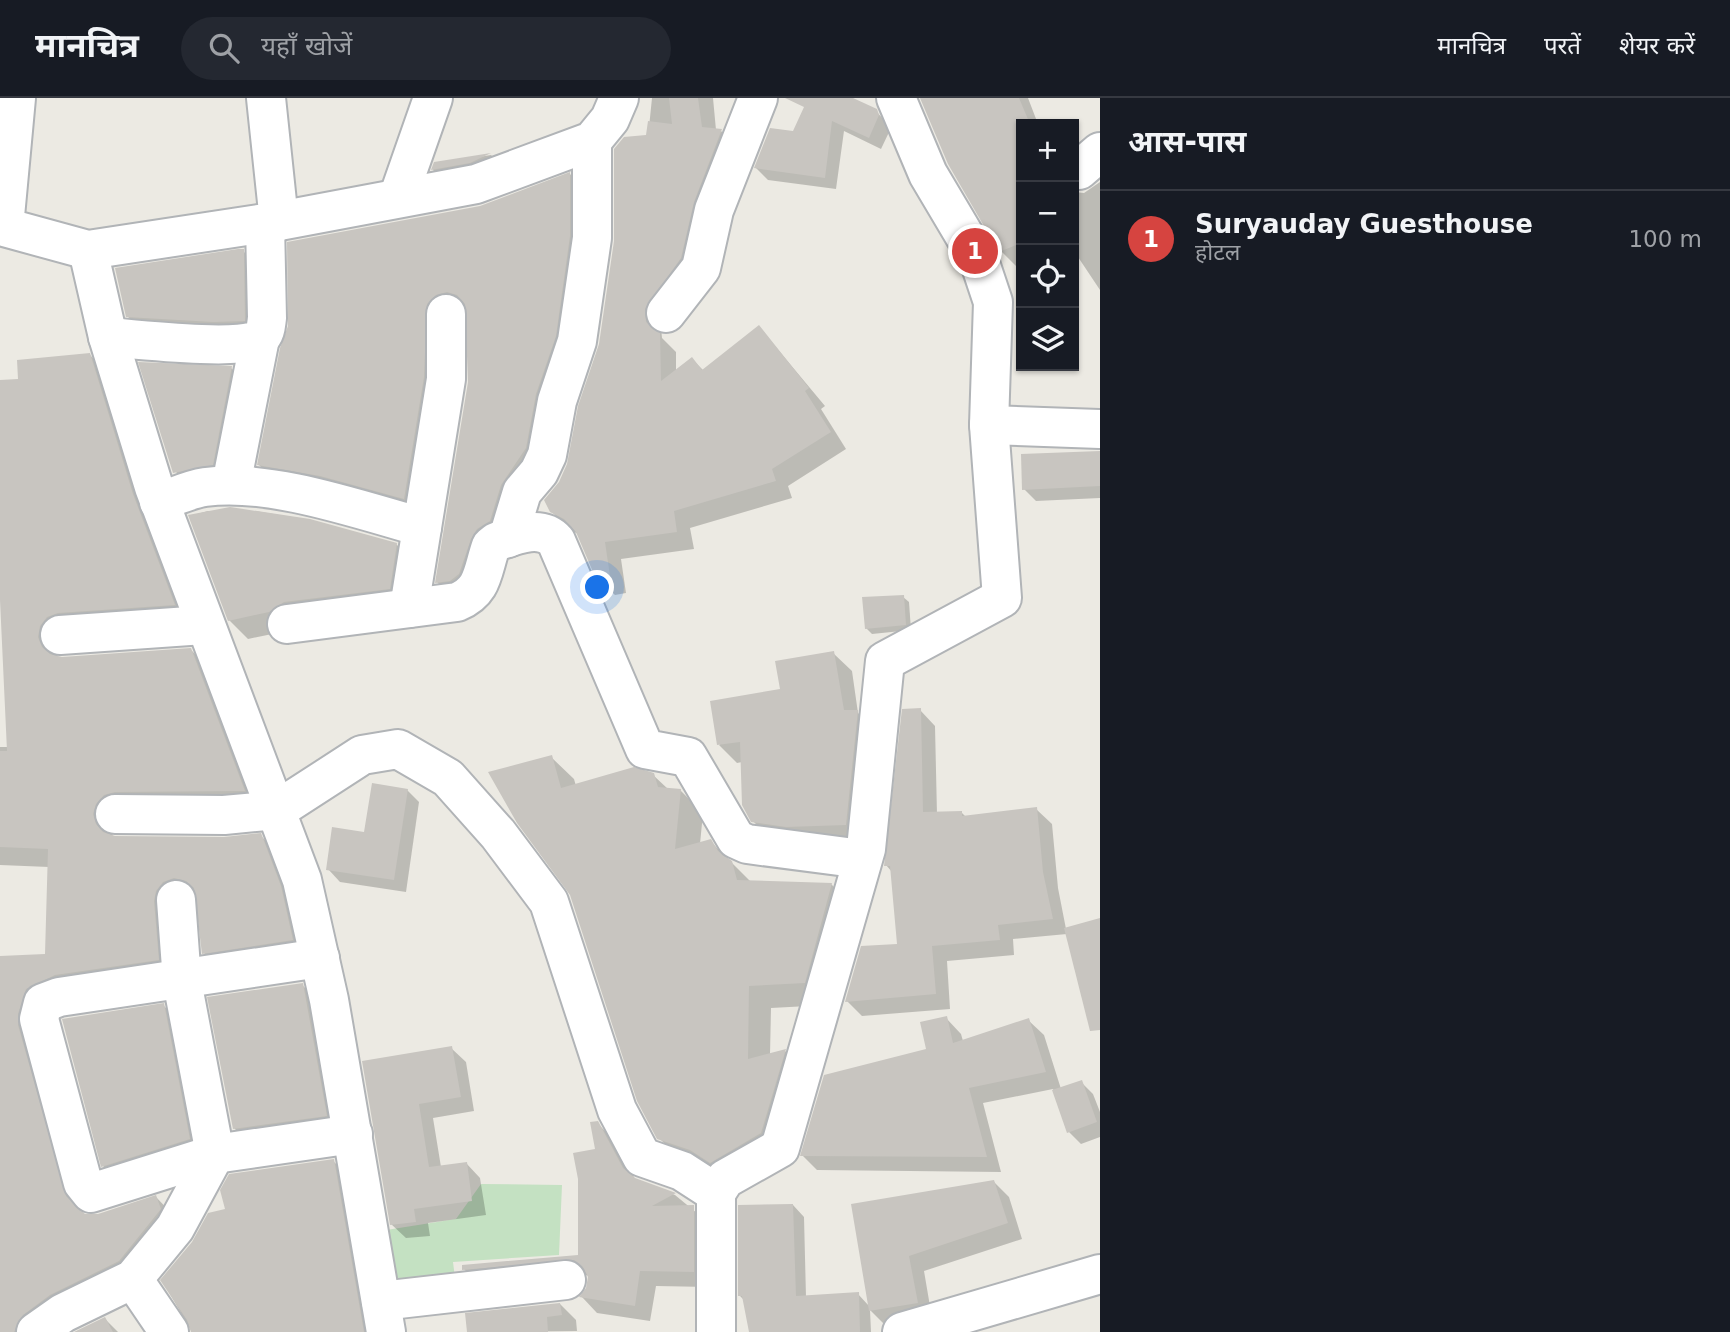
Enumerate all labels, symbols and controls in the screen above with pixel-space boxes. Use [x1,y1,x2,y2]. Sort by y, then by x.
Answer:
search box [181,17,671,80]
text: मानचित्र [35,26,139,65]
icon: search [205,29,243,67]
text: यहाँ खोजें [261,31,352,61]
text: मानचित्र [1437,32,1506,60]
text: परतें [1544,32,1581,60]
text: शेयर करें [1619,32,1695,60]
map controls [1016,119,1079,371]
button: + [1016,119,1079,182]
text: आस-पास [1128,124,1246,159]
button: − [1016,182,1079,245]
text: Suryauday Guesthouse [1195,209,1533,239]
pin: 1 [952,225,998,277]
text: 1 [1143,226,1159,252]
text: 100 m [1628,226,1702,252]
text: होटल [1195,239,1240,265]
button: locate [1016,245,1079,308]
button: layers [1016,308,1079,371]
your location [580,570,614,604]

